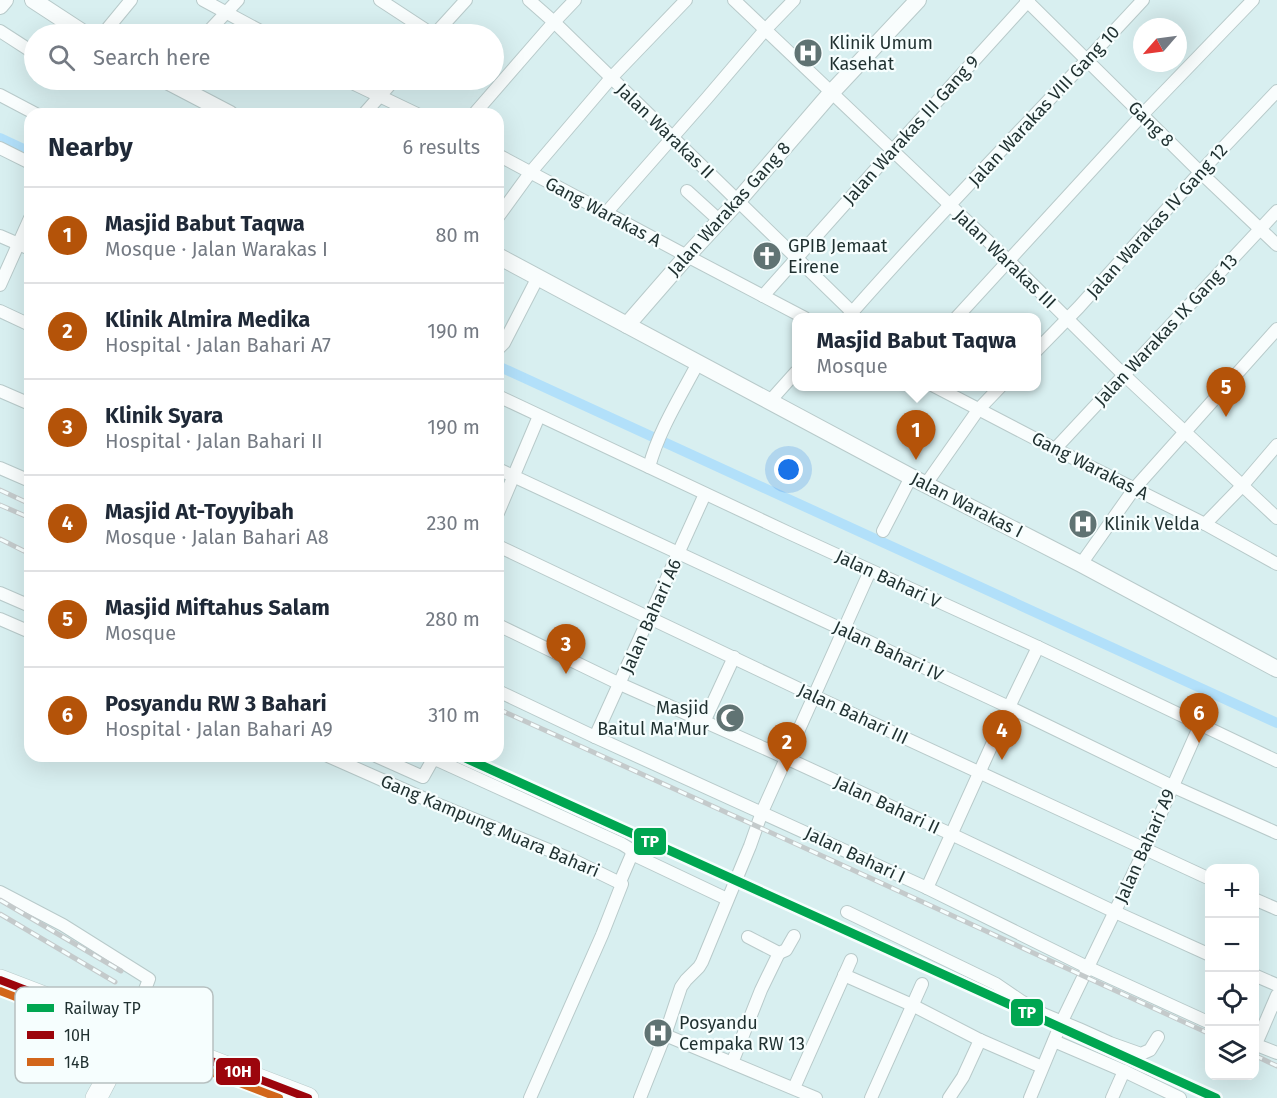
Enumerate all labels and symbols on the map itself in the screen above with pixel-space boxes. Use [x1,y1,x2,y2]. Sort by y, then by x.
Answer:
north arrow [1133,18,1187,72]
street label: Jalan Warakas VIII Gang 10 [964,21,1124,191]
place label: Klinik Umum Kasehat [829,32,933,75]
hospital icon: Klinik Umum Kasehat [792,37,824,69]
street label: Jalan Warakas III Gang 9 [838,51,984,209]
street label: Jalan Warakas II [611,79,719,183]
street label: Gang 8 [1124,97,1179,152]
street label: Jalan Warakas Gang 8 [663,137,795,281]
street label: Jalan Warakas IV Gang 12 [1082,139,1232,303]
street label: Gang Warakas A [541,172,665,252]
street label: Jalan Warakas III [949,205,1061,313]
place label: GPIB Jemaat Eirene [788,235,888,278]
church icon: GPIB Jemaat Eirene [751,240,783,272]
street label: Jalan Warakas IX Gang 13 [1090,249,1242,411]
pin: 5 [1206,368,1246,417]
pin: 1 [896,410,936,460]
street label: Gang Warakas A [1028,427,1153,505]
your location [774,455,803,484]
street label: Jalan Warakas I [907,467,1027,543]
hospital icon: Klinik Velda [1067,508,1099,540]
place label: Klinik Velda [1104,513,1200,535]
street label: Jalan Bahari V [832,545,944,613]
street label: Jalan Bahari A6 [616,555,686,677]
street label: Jalan Bahari IV [830,616,946,686]
pin: 3 [546,624,586,674]
street label: Jalan Bahari III [794,679,912,749]
pin: 6 [1180,694,1218,743]
place label: Masjid Baitul Ma'Mur [597,697,709,740]
mosque icon: Masjid Baitul Ma'Mur [714,702,746,734]
pin: 4 [982,710,1022,760]
pin: 2 [768,722,806,772]
street label: Gang Kampung Muara Bahari [377,770,603,882]
street label: Jalan Bahari II [831,771,943,839]
street label: Jalan Bahari A9 [1110,785,1180,907]
street label: Jalan Bahari I [801,822,909,888]
line badge: TP [633,827,667,856]
text: TP [641,832,660,851]
legend [15,987,213,1083]
line badge: TP [1010,998,1044,1027]
text: Railway TP [64,999,141,1018]
text: TP [1018,1003,1037,1022]
place label: Posyandu Cempaka RW 13 [679,1012,805,1055]
hospital icon: Posyandu Cempaka RW 13 [642,1017,674,1049]
text: 10H [64,1026,91,1045]
text: 14B [64,1053,89,1072]
line badge: 10H [215,1057,261,1086]
text: 10H [224,1062,252,1081]

